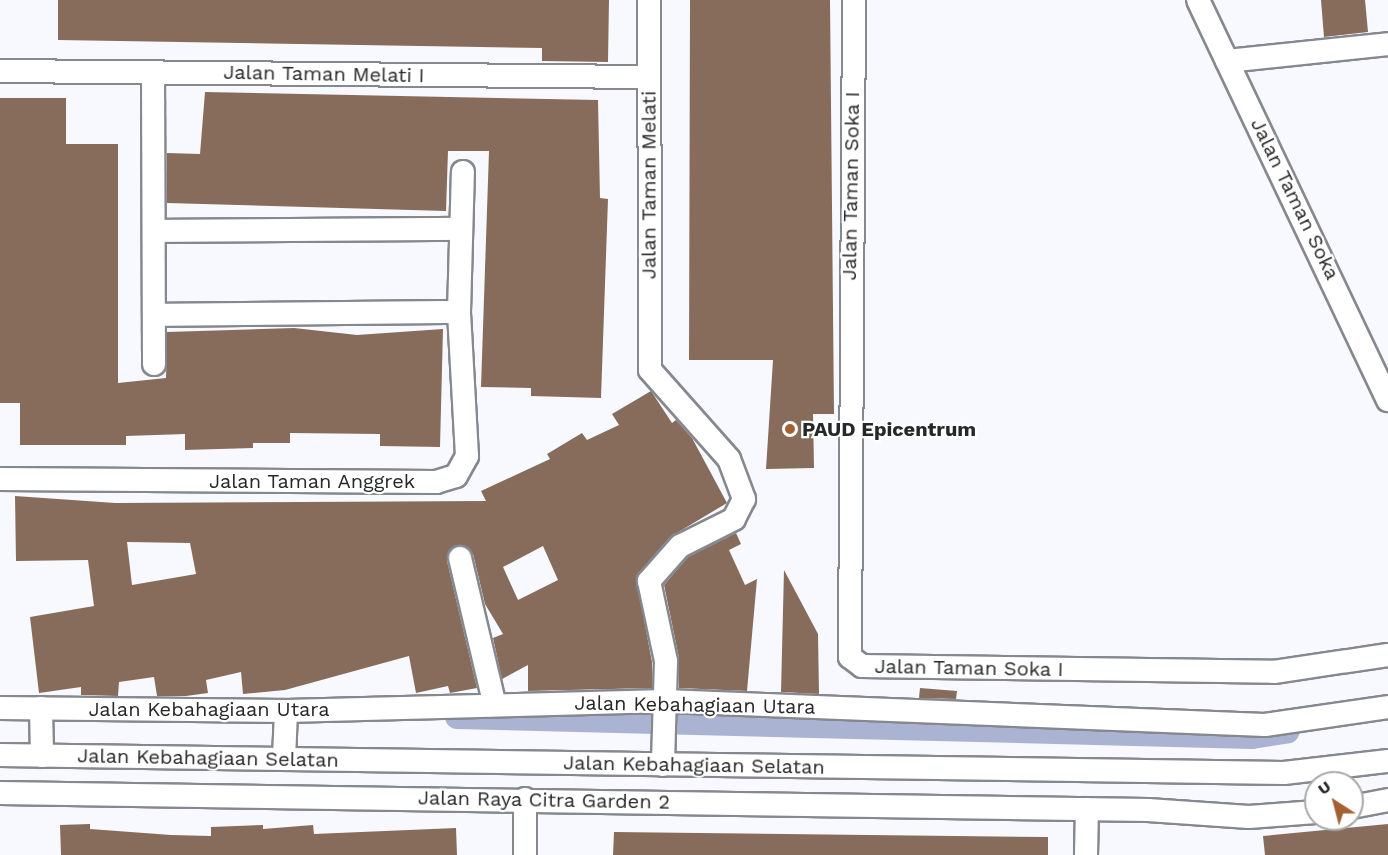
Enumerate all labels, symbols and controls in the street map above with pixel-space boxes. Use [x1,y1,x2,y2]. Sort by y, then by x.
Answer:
street label: Jalan Taman Melati I [223,60,425,88]
street label: Jalan Taman Melati [637,90,661,280]
street label: Jalan Taman Soka I [837,91,865,281]
street label: Jalan Taman Soka [1245,114,1345,284]
place label: PAUD Epicentrum [802,417,976,441]
marker: PAUD Epicentrum [783,422,797,436]
street label: Jalan Taman Anggrek [208,469,416,493]
street label: Jalan Taman Soka I [874,654,1064,682]
street label: Jalan Kebahagiaan Utara [574,691,816,719]
street label: Jalan Kebahagiaan Utara [88,697,330,721]
street label: Jalan Kebahagiaan Selatan [77,744,339,772]
street label: Jalan Kebahagiaan Selatan [563,751,825,779]
north arrow [1304,771,1364,831]
text: U [1314,777,1334,799]
street label: Jalan Raya Citra Garden 2 [417,786,671,814]

